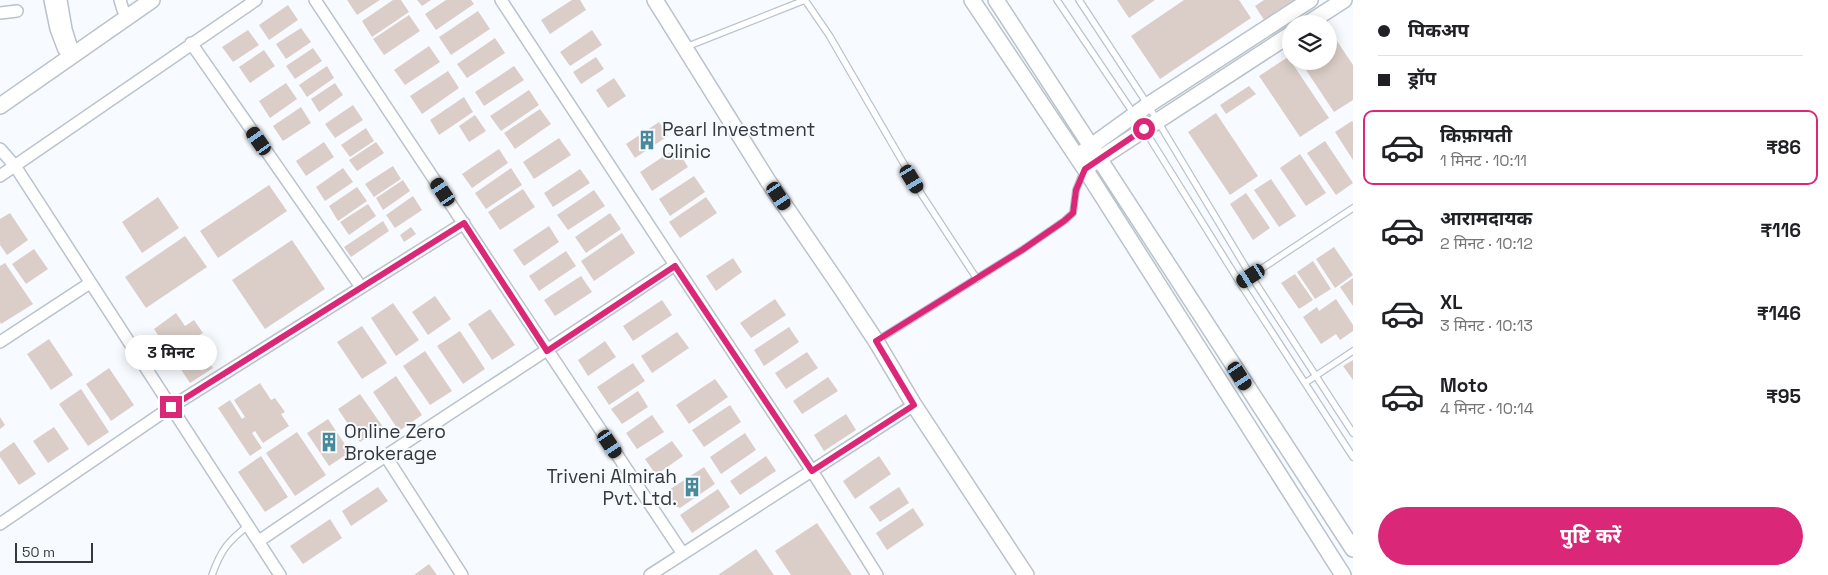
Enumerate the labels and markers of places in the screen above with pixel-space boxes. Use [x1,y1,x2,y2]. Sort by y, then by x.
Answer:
place label: Pearl Investment Clinic [662,117,815,164]
building icon: Pearl Investment Clinic [636,129,658,151]
place label: Online Zero Brokerage [344,419,446,466]
building icon: Online Zero Brokerage [318,431,340,453]
place label: Triveni Almirah Pvt. Ltd. [546,464,677,511]
building icon: Triveni Almirah Pvt. Ltd. [681,476,703,498]

